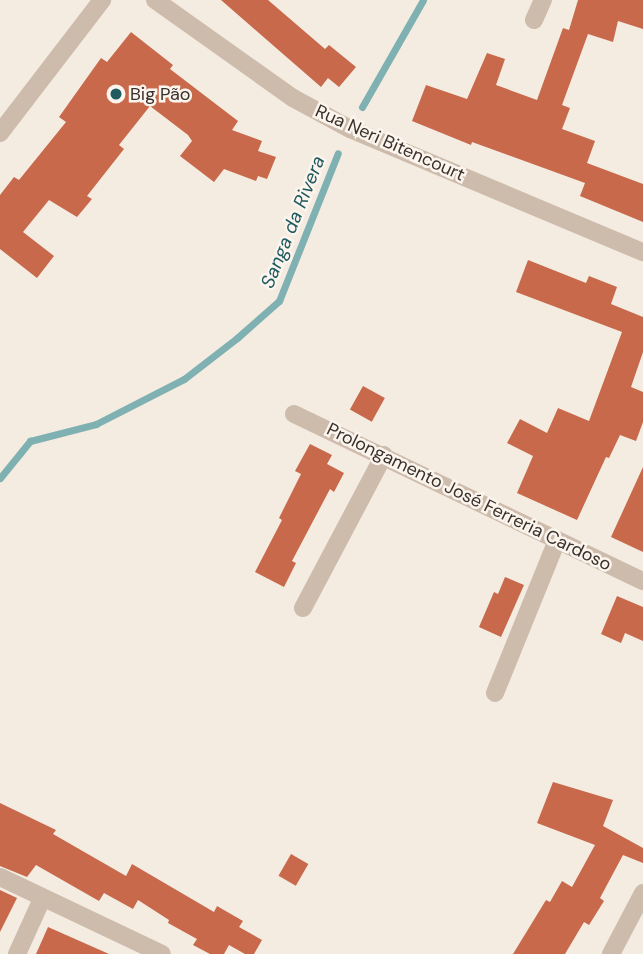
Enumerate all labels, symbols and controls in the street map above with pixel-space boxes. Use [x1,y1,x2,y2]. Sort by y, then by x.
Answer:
place label: Big Pão [130,83,190,105]
marker: Big Pão [108,86,124,102]
street label: Rua Neri Bitencourt [312,100,468,186]
water label: Sanga da Rivera [256,153,330,291]
street label: Prolongamento José Ferreria Cardoso [323,419,615,575]

